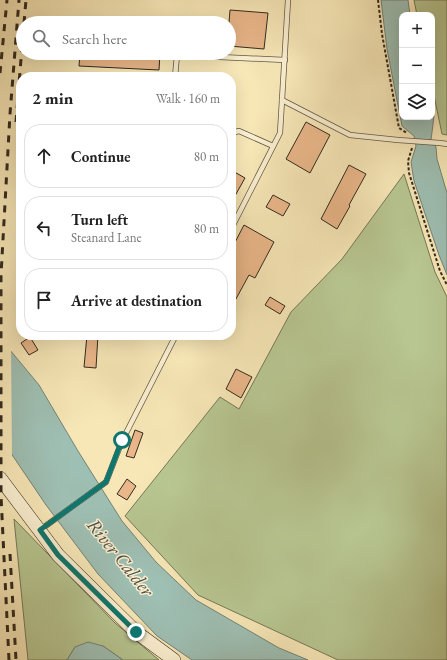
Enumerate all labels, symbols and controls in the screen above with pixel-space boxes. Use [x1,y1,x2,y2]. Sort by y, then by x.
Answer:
map controls [399,12,435,120]
button: + [399,12,435,48]
search box [16,16,236,60]
icon: search [30,27,52,49]
text: Search here [62,29,127,48]
button: − [399,48,435,84]
button: layers [399,84,435,120]
text: 2 min [32,87,73,109]
text: Walk · 160 m [156,90,220,107]
icon: ahead [33,145,55,167]
text: Continue [71,147,131,166]
text: 80 m [194,148,219,165]
text: Turn left [71,210,128,229]
icon: left [33,217,55,239]
text: 80 m [194,220,219,237]
text: Steanard Lane [71,229,142,246]
icon: arrive [33,289,55,311]
text: Arrive at destination [71,291,202,310]
route start [113,431,131,449]
water label: River Calder [81,513,160,602]
route end [127,623,145,641]

